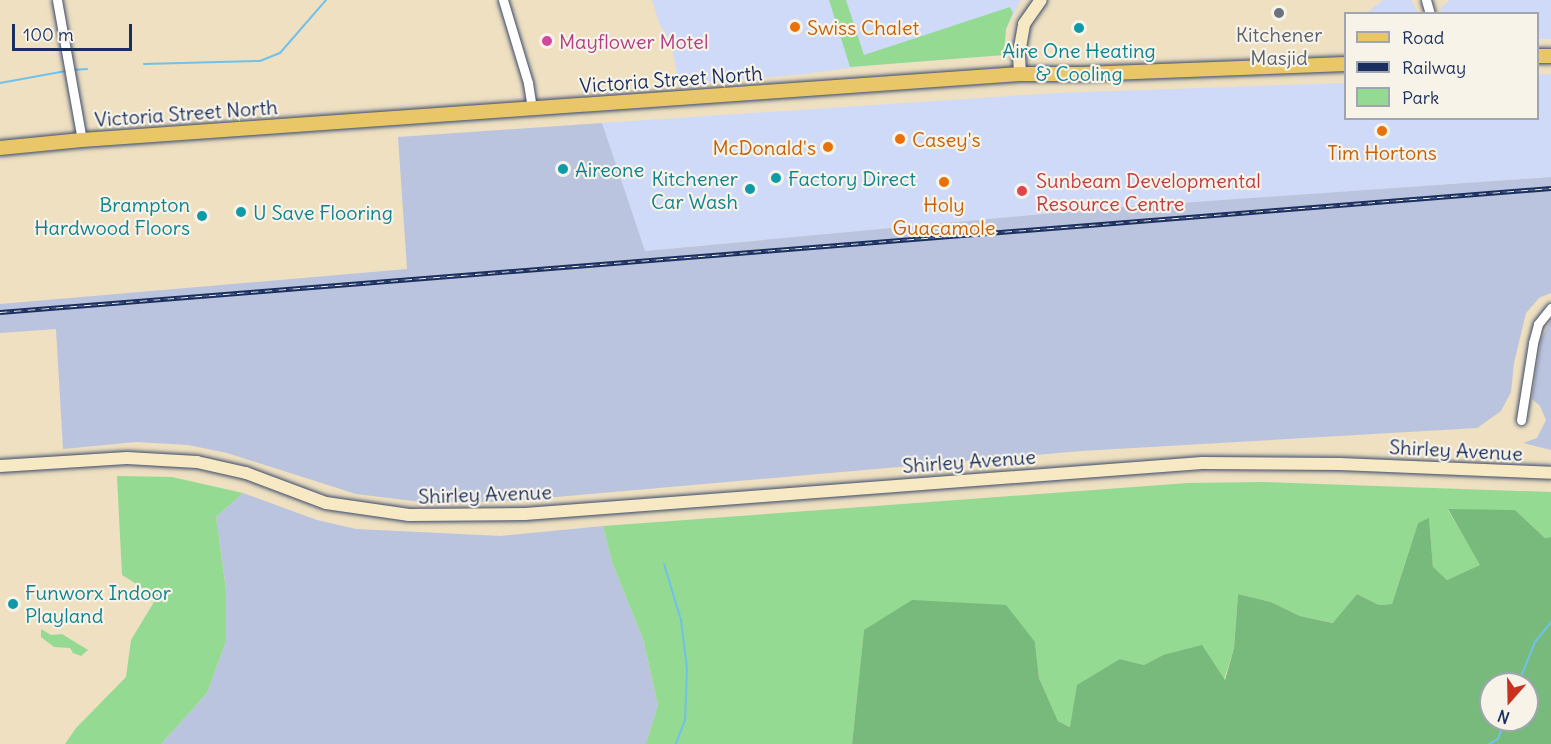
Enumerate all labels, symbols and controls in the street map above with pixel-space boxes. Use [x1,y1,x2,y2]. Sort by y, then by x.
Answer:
marker: Kitchener Masjid [1272,6,1286,20]
scale bar [15,12,135,50]
legend [1344,12,1539,120]
place label: Swiss Chalet [807,15,919,39]
marker: Swiss Chalet [788,20,802,34]
marker: Aire One Heating & Cooling [1072,21,1086,35]
place label: Kitchener Masjid [1236,22,1322,69]
text: 100 m [23,23,74,46]
text: Road [1402,26,1444,49]
place label: Mayflower Motel [559,29,708,53]
marker: Mayflower Motel [540,34,554,48]
place label: Aire One Heating & Cooling [1002,38,1156,85]
text: Railway [1402,56,1466,79]
street label: Victoria Street North [579,61,763,97]
text: Park [1402,86,1439,109]
street label: Victoria Street North [94,95,278,131]
marker: Tim Hortons [1375,124,1389,138]
place label: Casey's [912,127,981,151]
marker: Casey's [893,132,907,146]
place label: McDonald's [712,135,816,159]
marker: McDonald's [821,140,835,154]
place label: Tim Hortons [1327,140,1437,164]
place label: Aireone [575,157,644,181]
marker: Aireone [556,162,570,176]
place label: Kitchener Car Wash [651,166,738,213]
place label: Factory Direct [788,166,916,190]
place label: Sunbeam Developmental Resource Centre [1036,168,1261,215]
marker: Factory Direct [769,171,783,185]
marker: Holy Guacamole [937,175,951,189]
marker: Kitchener Car Wash [743,182,757,196]
marker: Sunbeam Developmental Resource Centre [1013,182,1031,200]
place label: Brampton Hardwood Floors [34,192,190,239]
place label: Holy Guacamole [893,192,995,239]
place label: U Save Flooring [253,200,393,224]
marker: U Save Flooring [234,205,248,219]
marker: Brampton Hardwood Floors [195,209,209,223]
street label: Shirley Avenue [1389,435,1523,465]
street label: Shirley Avenue [901,444,1037,478]
street label: Shirley Avenue [418,480,552,508]
place label: Funworx Indoor Playland [25,580,171,627]
marker: Funworx Indoor Playland [6,597,20,611]
north arrow [1479,672,1539,732]
text: N [1495,706,1512,728]

